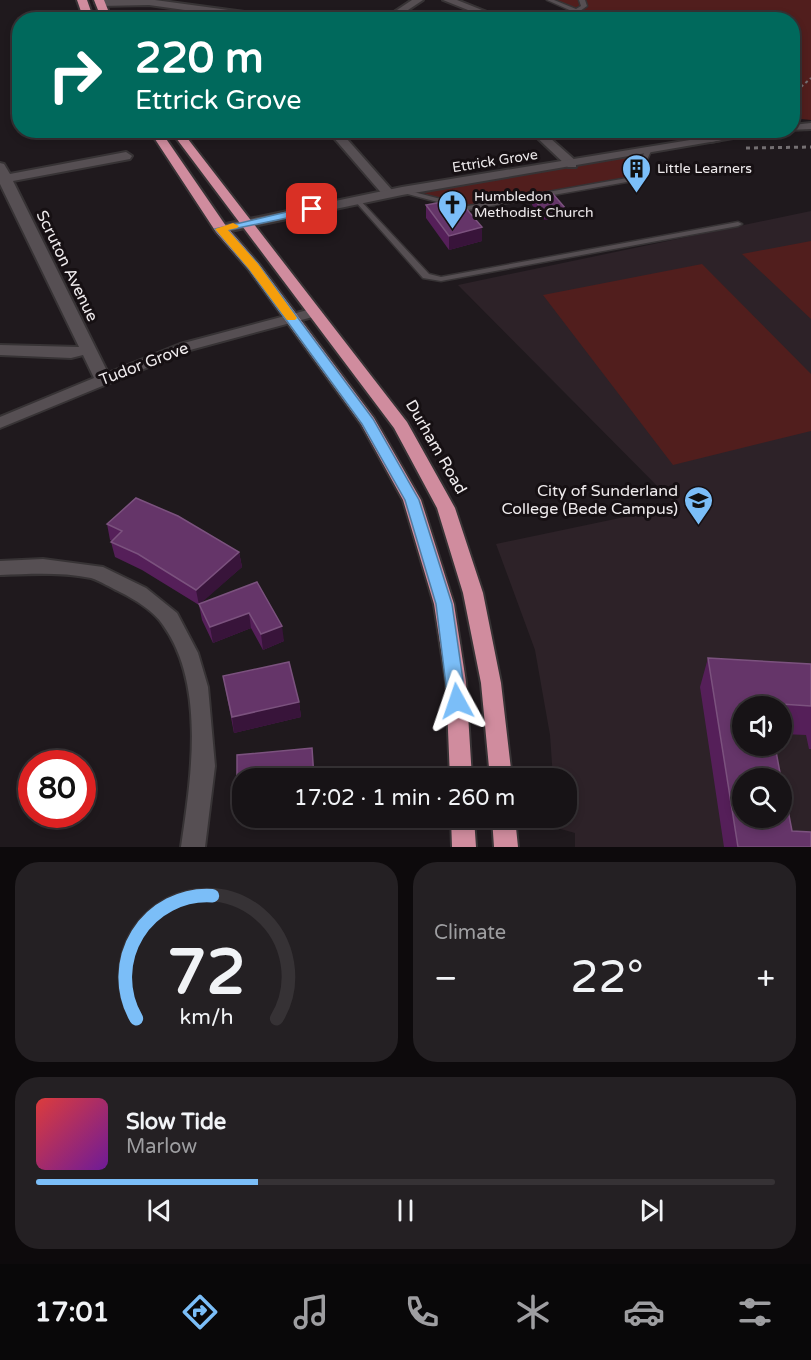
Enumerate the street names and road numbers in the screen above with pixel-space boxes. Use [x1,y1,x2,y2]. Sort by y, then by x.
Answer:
street label: Ettrick Grove [451,146,539,176]
street label: Scruton Avenue [31,207,103,325]
street label: Tudor Grove [97,338,191,390]
street label: Durham Road [401,396,471,498]

